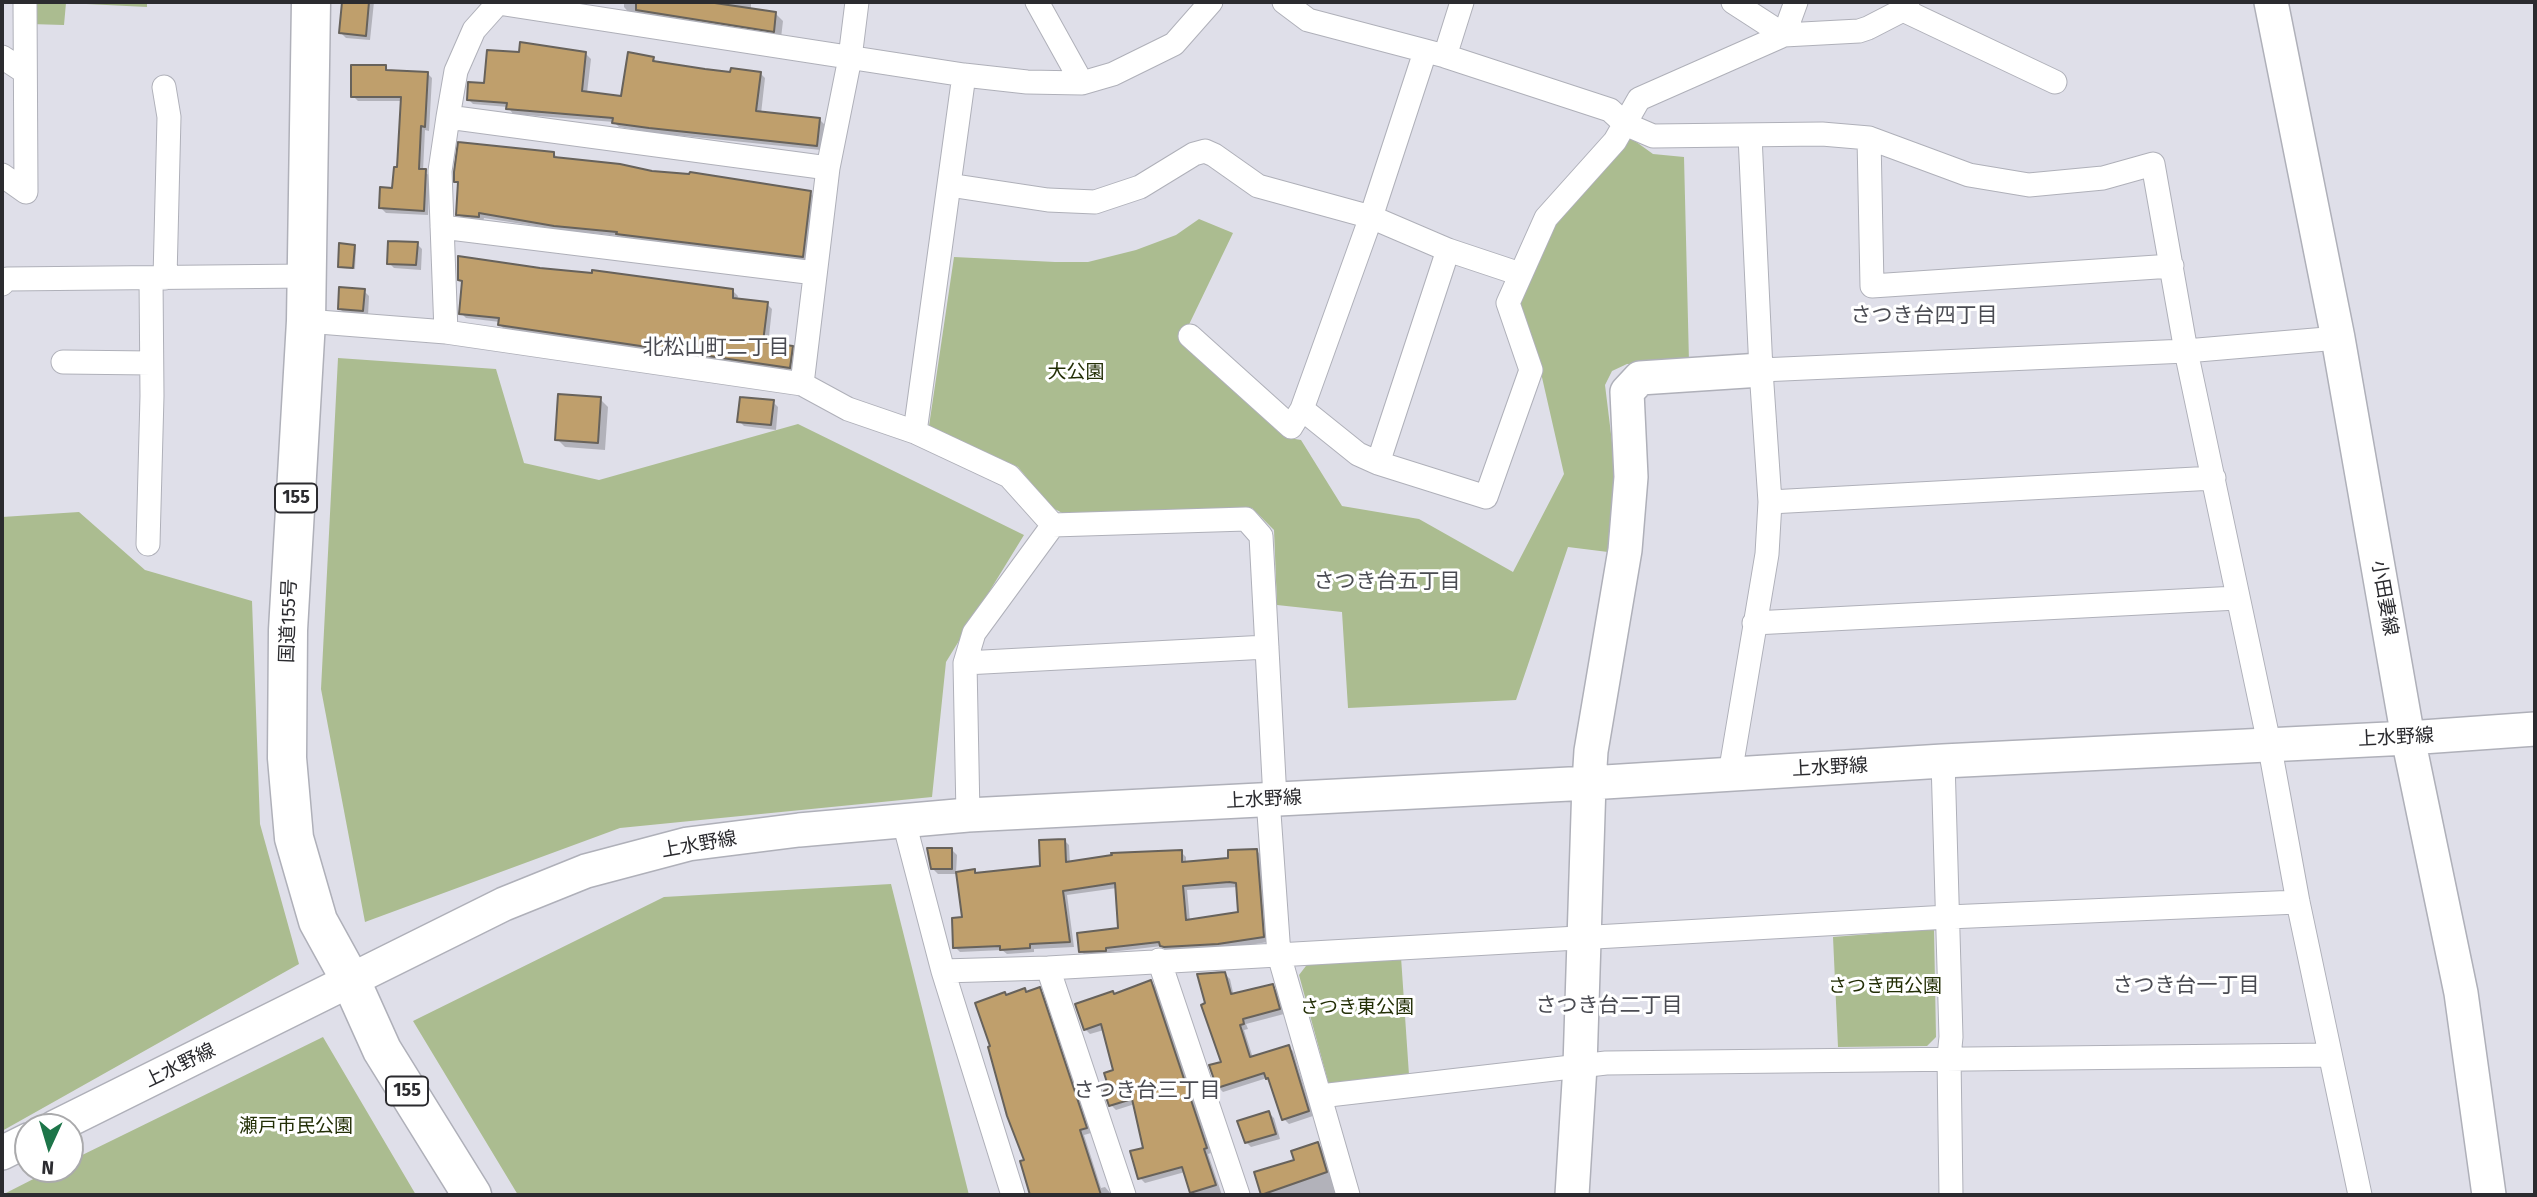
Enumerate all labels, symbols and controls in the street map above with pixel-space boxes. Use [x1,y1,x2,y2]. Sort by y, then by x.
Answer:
district label: さつき台四丁目 [1851,303,1997,329]
district label: 北松山町二丁目 [643,335,789,361]
park label: 大公園 [1048,362,1104,384]
road number: 155 [275,484,317,512]
street label: 小田妻線 [2366,559,2402,637]
district label: さつき台五丁目 [1314,569,1460,595]
street label: 国道155号 [276,579,302,663]
street label: 上水野線 [2357,725,2435,751]
street label: 上水野線 [1791,755,1869,781]
street label: 上水野線 [1225,787,1303,813]
street label: 上水野線 [660,827,738,863]
district label: さつき台一丁目 [2113,973,2259,999]
park label: さつき西公園 [1828,976,1942,998]
district label: さつき台二丁目 [1536,993,1682,1019]
park label: さつき東公園 [1300,997,1414,1019]
street label: 上水野線 [141,1039,219,1093]
road number: 155 [386,1076,428,1106]
district label: さつき台三丁目 [1074,1078,1220,1104]
north arrow [14,1113,84,1183]
park label: 瀬戸市民公園 [239,1116,353,1138]
text: N [41,1156,55,1179]

